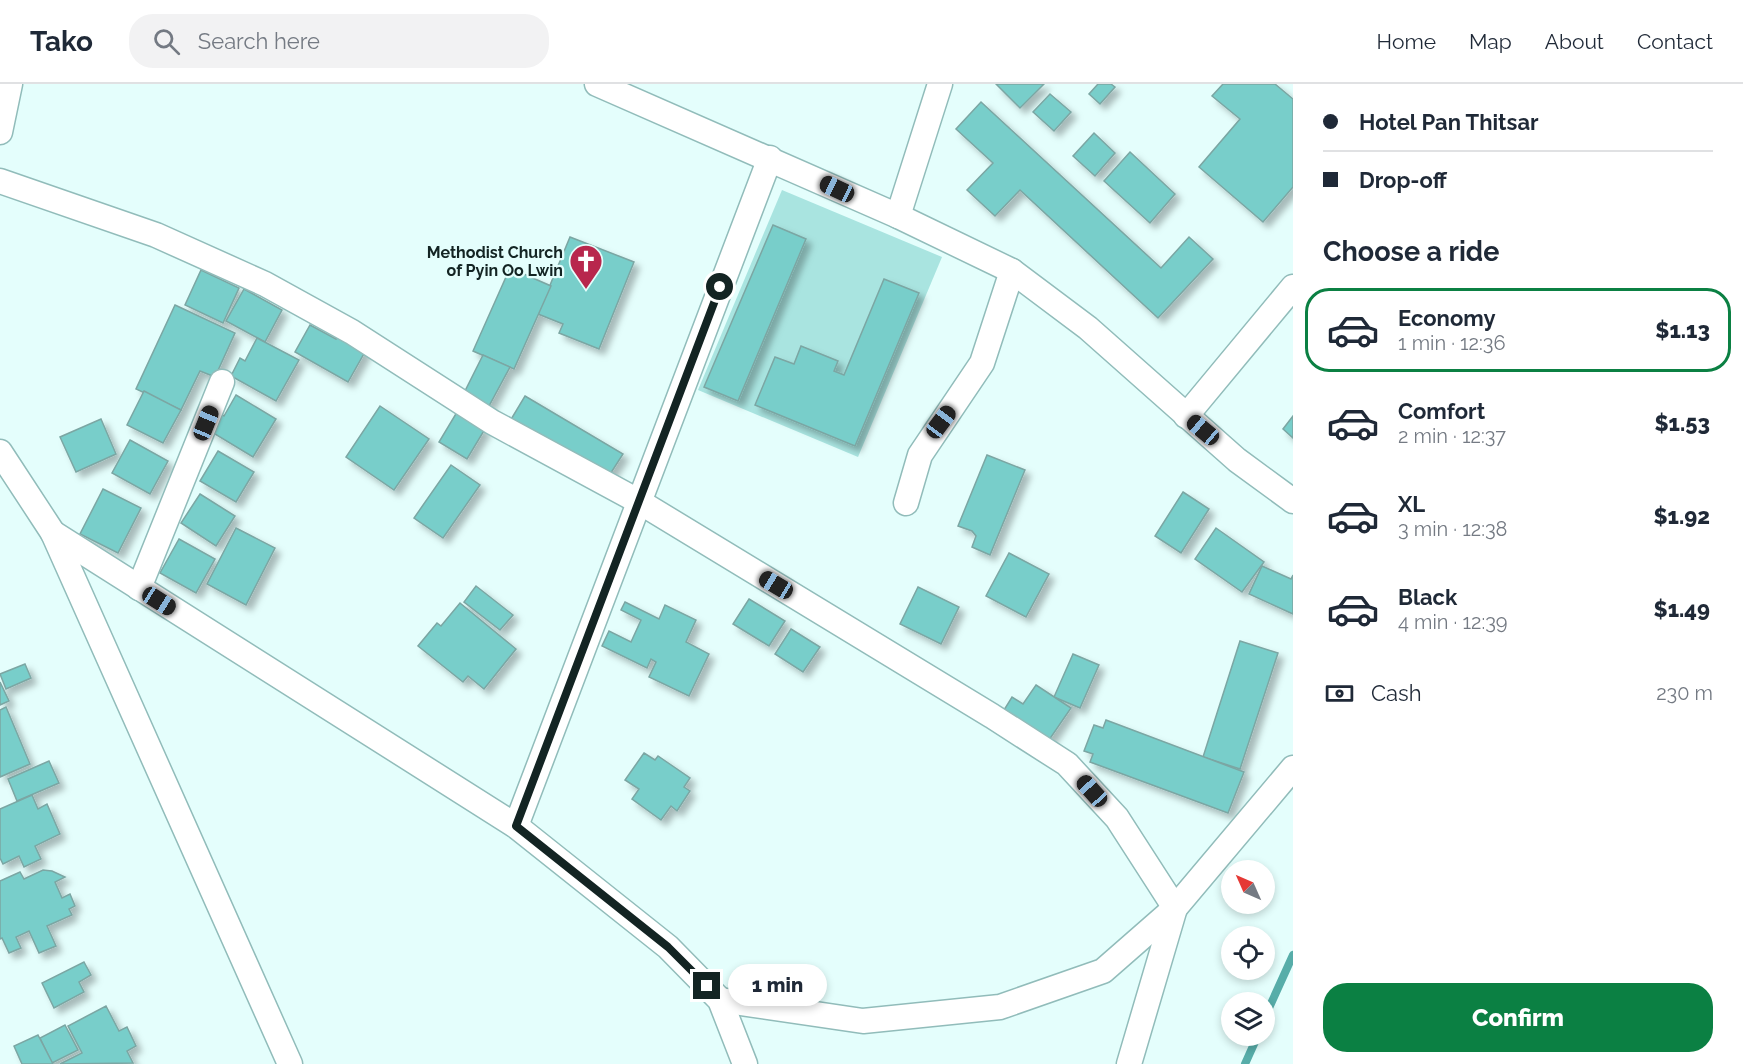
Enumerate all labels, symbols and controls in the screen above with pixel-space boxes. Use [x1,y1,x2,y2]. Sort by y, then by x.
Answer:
search box [129,14,549,68]
text: Tako [30,25,93,58]
icon: search [150,25,183,58]
text: Search here [198,28,320,54]
text: Home [1377,29,1436,54]
text: Map [1469,29,1512,54]
text: About [1545,29,1604,54]
text: Contact [1637,29,1713,54]
text: Hotel Pan Thitsar [1359,109,1539,135]
text: Drop-off [1359,167,1447,193]
car [817,173,857,205]
text: Choose a ride [1323,236,1499,267]
place label: Methodist Church of Pyin Oo Lwin [427,243,563,280]
church icon: Methodist Church of Pyin Oo Lwin [568,243,604,290]
route start [706,273,733,300]
icon: car [1326,303,1380,357]
text: Economy [1398,305,1496,331]
text: $1.13 [1655,317,1710,343]
text: 1 min · 12:36 [1398,331,1506,355]
icon: car [1326,396,1380,450]
text: Comfort [1398,398,1485,424]
car [923,402,959,442]
car [191,403,221,443]
text: $1.53 [1654,410,1710,436]
car [1183,412,1223,448]
text: 2 min · 12:37 [1398,424,1506,448]
icon: car [1326,489,1380,543]
text: XL [1398,491,1425,517]
text: $1.92 [1654,503,1710,529]
text: 3 min · 12:38 [1398,517,1507,541]
car [756,568,796,602]
icon: car [1326,582,1380,636]
car [139,584,179,618]
text: Black [1398,584,1457,610]
text: $1.49 [1654,596,1710,622]
text: 4 min · 12:39 [1398,610,1508,634]
icon: cash [1323,677,1356,710]
text: Cash [1371,680,1422,706]
text: 230 m [1656,681,1713,705]
car [1073,772,1111,810]
north arrow [1221,860,1275,914]
map controls [1221,860,1275,1046]
button: locate [1221,926,1275,980]
callout: 1 min [728,965,827,1007]
route end [693,972,720,999]
text: 1 min [752,973,803,997]
button: Confirm [1323,983,1713,1052]
button: layers [1221,992,1275,1046]

